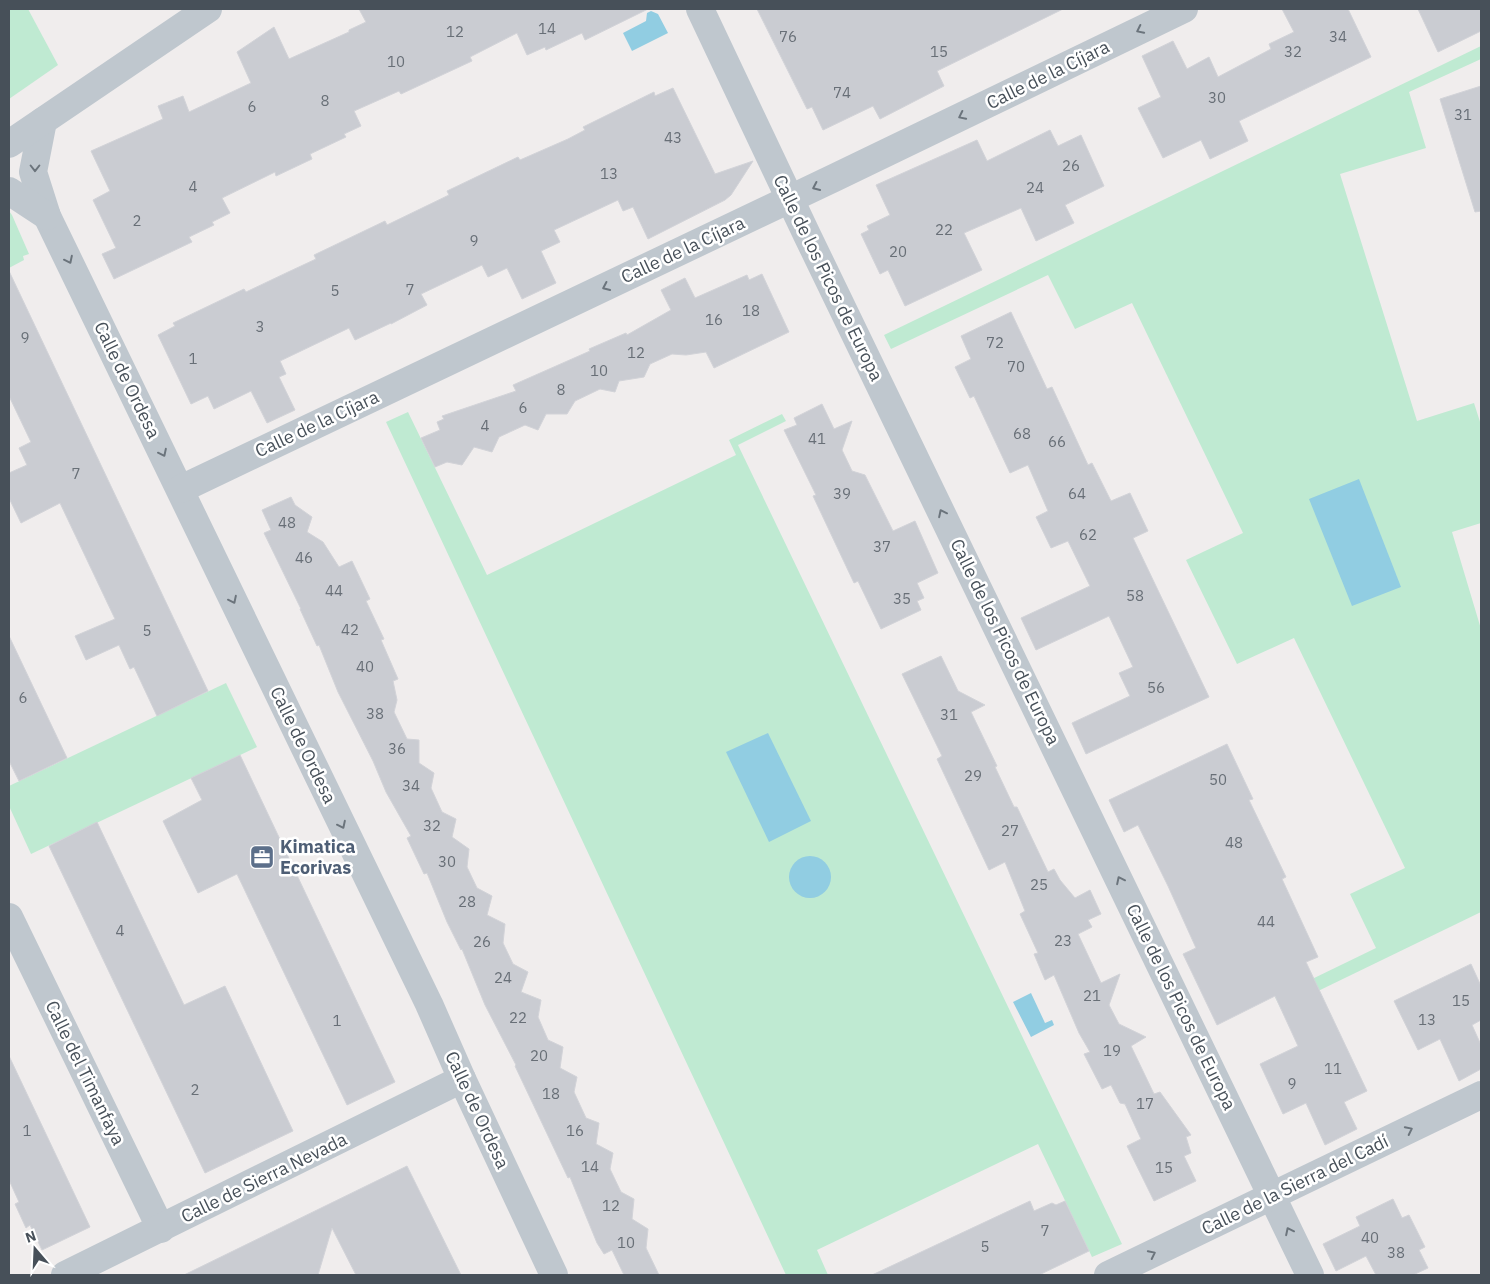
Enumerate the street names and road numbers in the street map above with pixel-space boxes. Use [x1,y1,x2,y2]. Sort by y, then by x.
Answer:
street label: Calle de la Cíjara [983,35,1113,114]
street label: Calle de los Picos de Europa [768,171,889,385]
street label: Calle de la Cíjara [617,211,749,288]
street label: Calle de Ordesa [89,318,166,442]
street label: Calle de la Cíjara [251,385,383,462]
street label: Calle de los Picos de Europa [945,535,1066,749]
street label: Calle de Ordesa [265,683,342,807]
street label: Calle de los Picos de Europa [1121,900,1242,1114]
street label: Calle del Timanfaya [40,997,131,1149]
street label: Calle de Ordesa [440,1047,515,1173]
street label: Calle de Sierra Nevada [177,1127,351,1228]
street label: Calle de la Sierra del Cadí [1198,1129,1392,1240]

